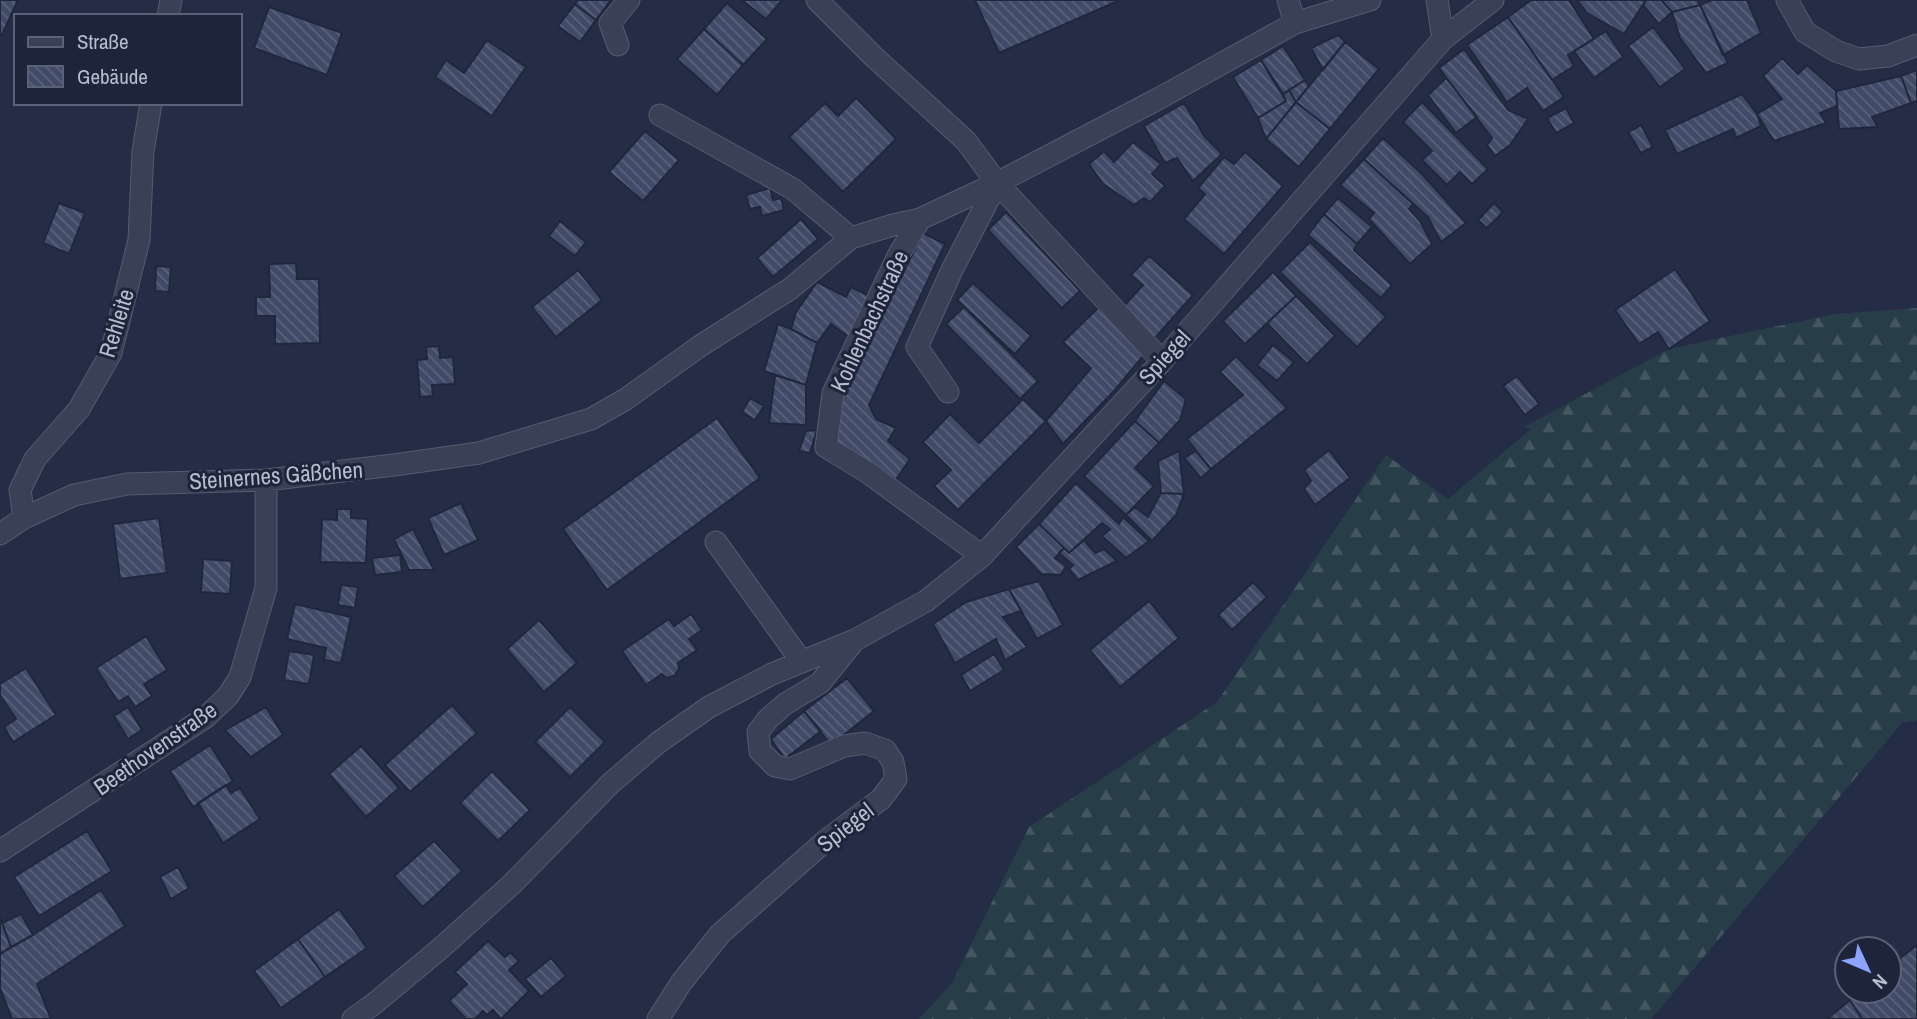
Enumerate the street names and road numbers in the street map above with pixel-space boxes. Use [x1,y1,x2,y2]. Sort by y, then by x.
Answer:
street label: Kohlenbachstraße [823,245,915,397]
street label: Rehleite [91,285,141,361]
street label: Spiegel [1131,323,1197,391]
street label: Steinernes Gäßchen [188,453,364,497]
street label: Beethovenstraße [87,694,223,802]
street label: Spiegel [810,795,880,859]

